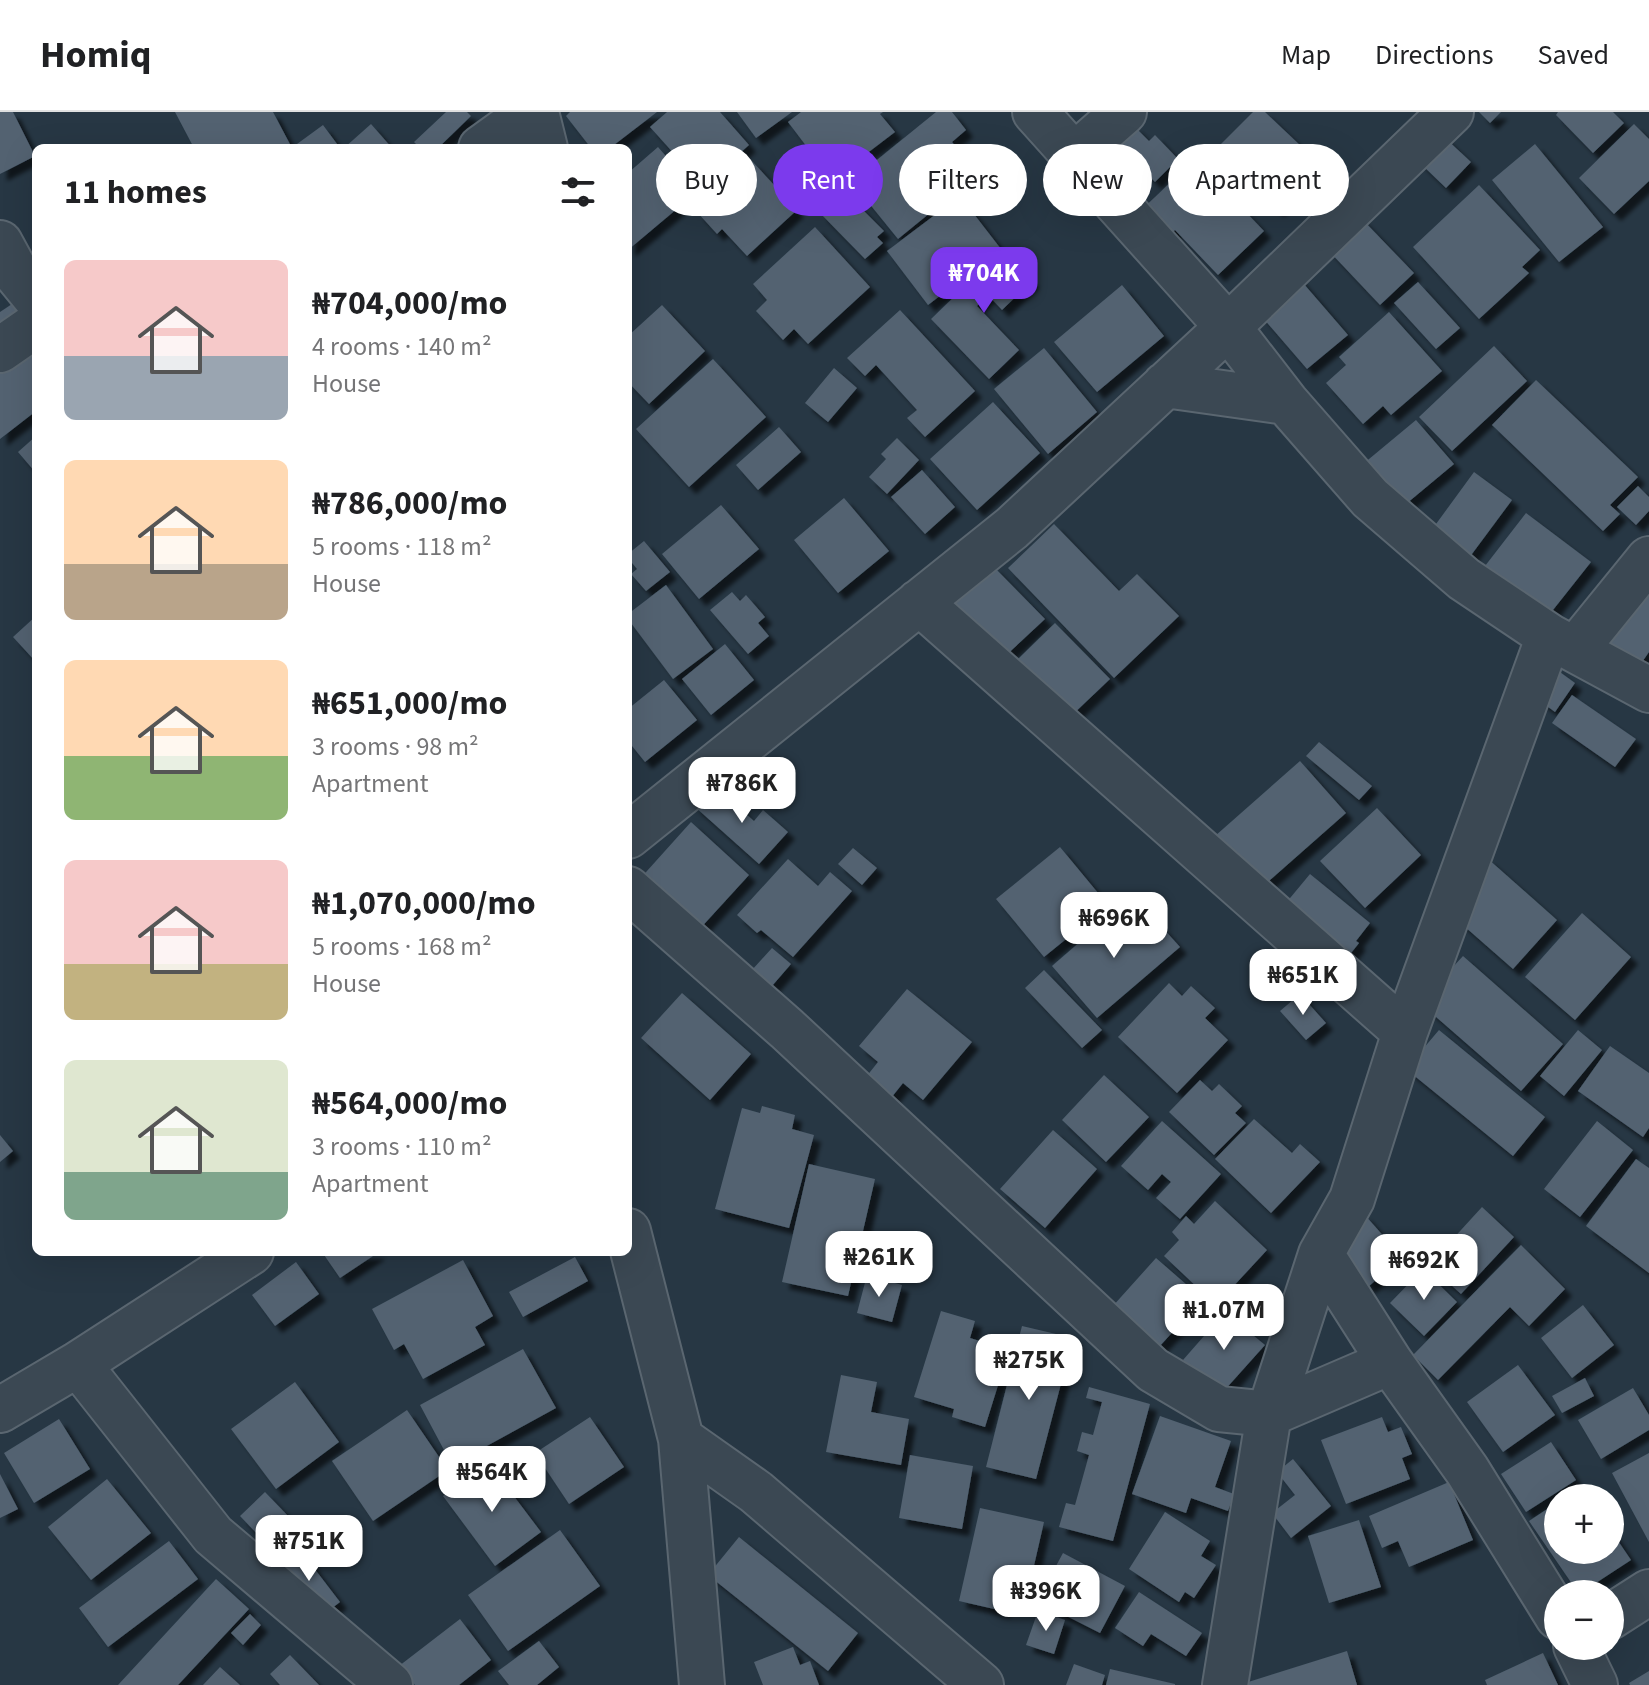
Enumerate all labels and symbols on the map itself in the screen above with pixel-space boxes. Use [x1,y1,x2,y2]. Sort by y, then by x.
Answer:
pin: ₦704K [928,247,1040,315]
pin: ₦786K [686,757,798,825]
pin: ₦696K [1058,892,1170,960]
pin: ₦651K [1247,949,1359,1017]
pin: ₦261K [823,1231,935,1299]
pin: ₦692K [1368,1234,1480,1302]
pin: ₦1.07M [1159,1284,1289,1352]
pin: ₦275K [973,1334,1085,1402]
pin: ₦564K [436,1446,548,1514]
pin: ₦751K [253,1515,365,1583]
pin: ₦396K [990,1565,1102,1633]

